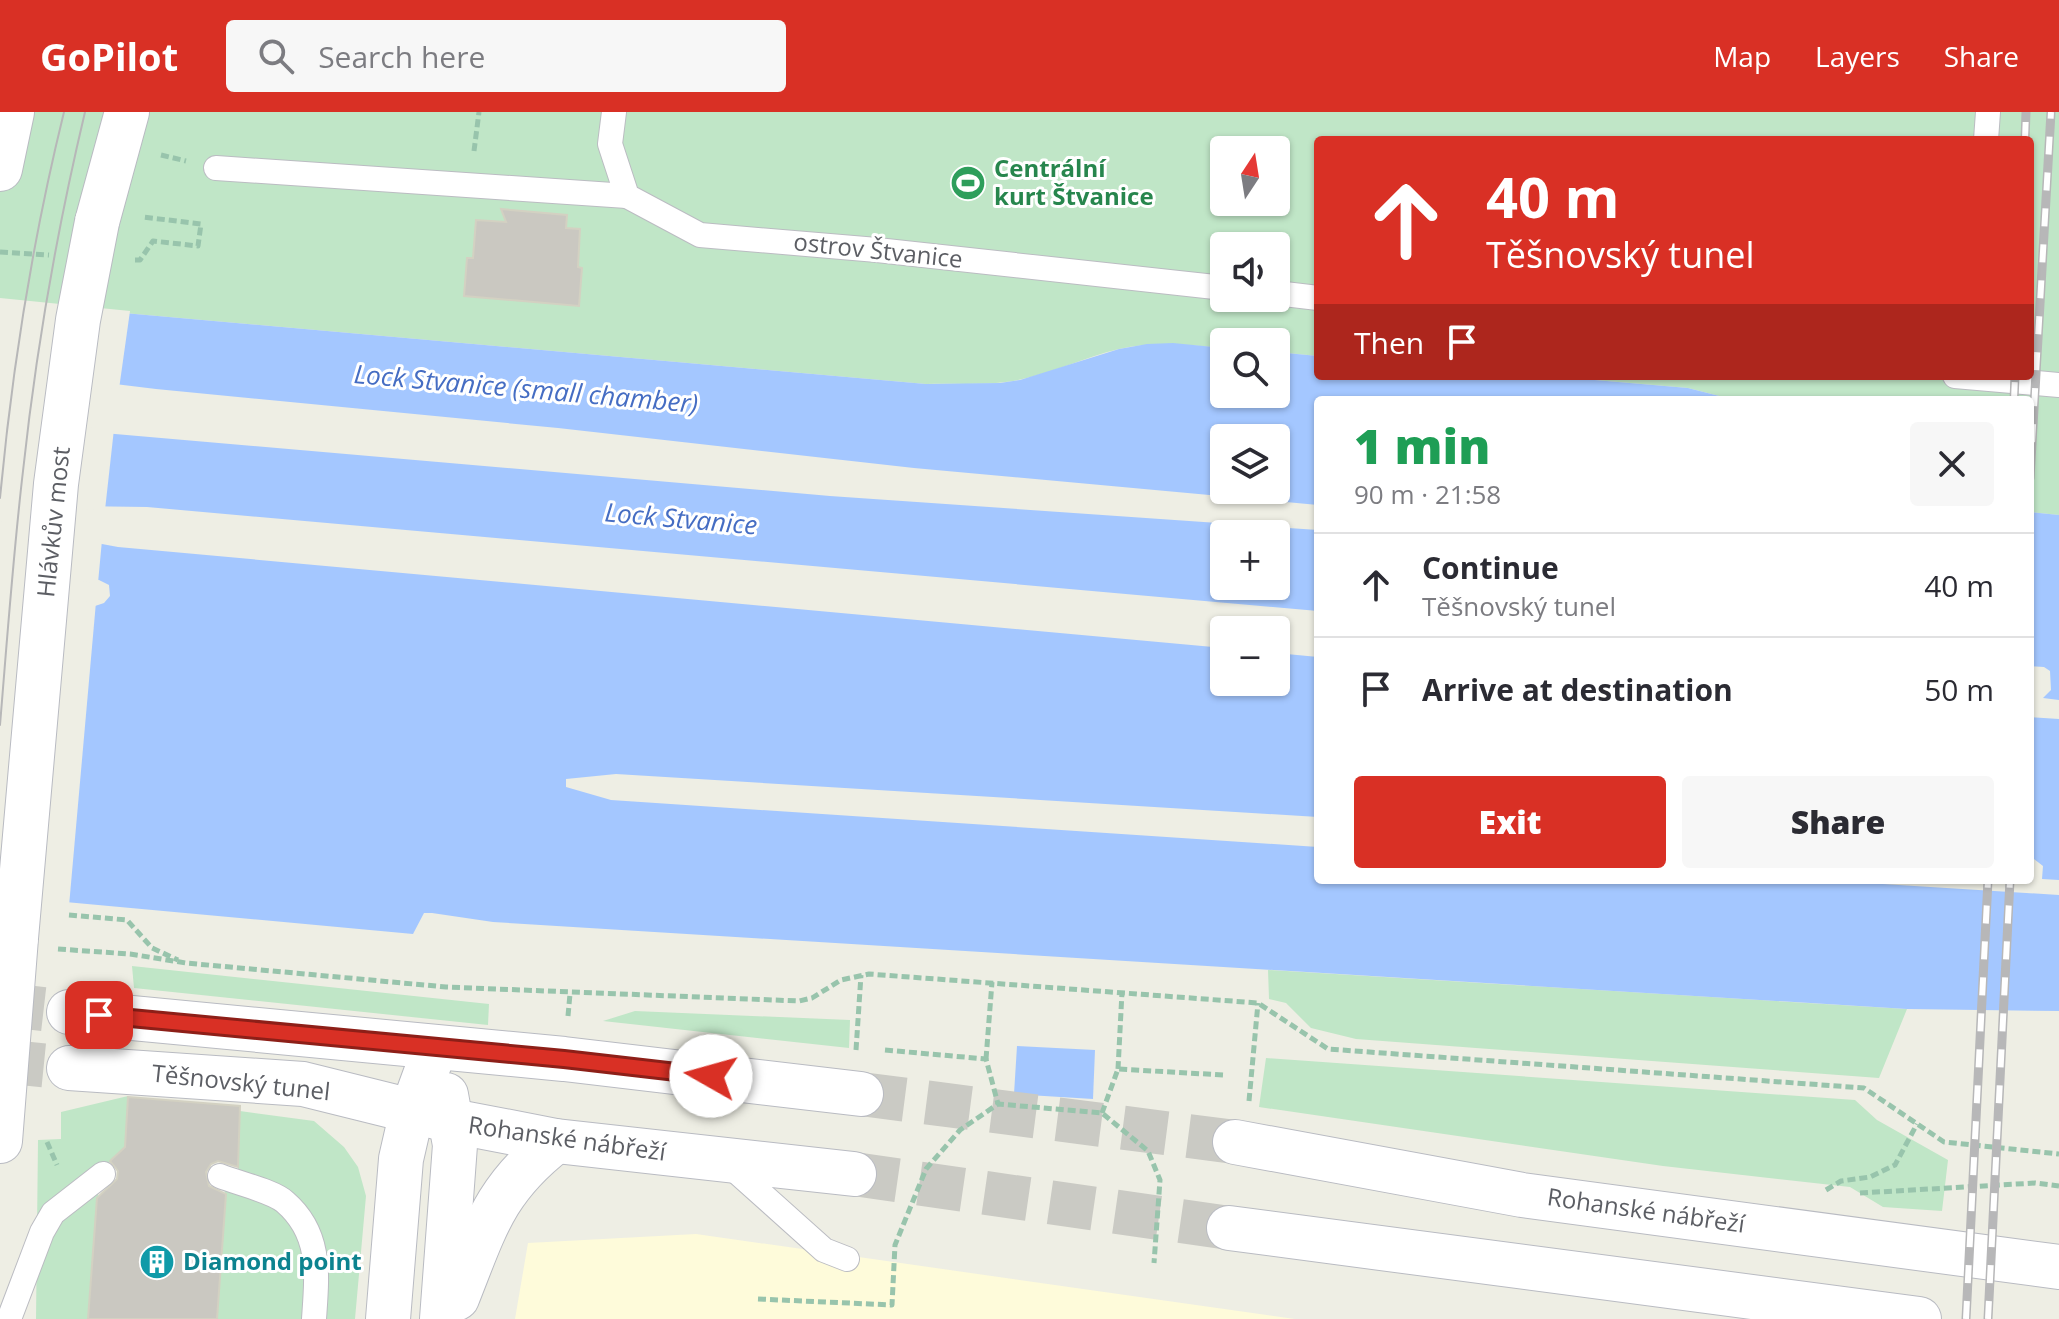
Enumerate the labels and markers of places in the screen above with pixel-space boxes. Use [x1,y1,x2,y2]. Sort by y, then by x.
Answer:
place label: Centrální kurt Štvanice [994,151,1154,212]
sports icon: Centrální kurt Štvanice [949,164,987,202]
pin [65,981,133,1049]
building icon: Diamond point [138,1243,176,1281]
place label: Diamond point [183,1244,362,1277]

